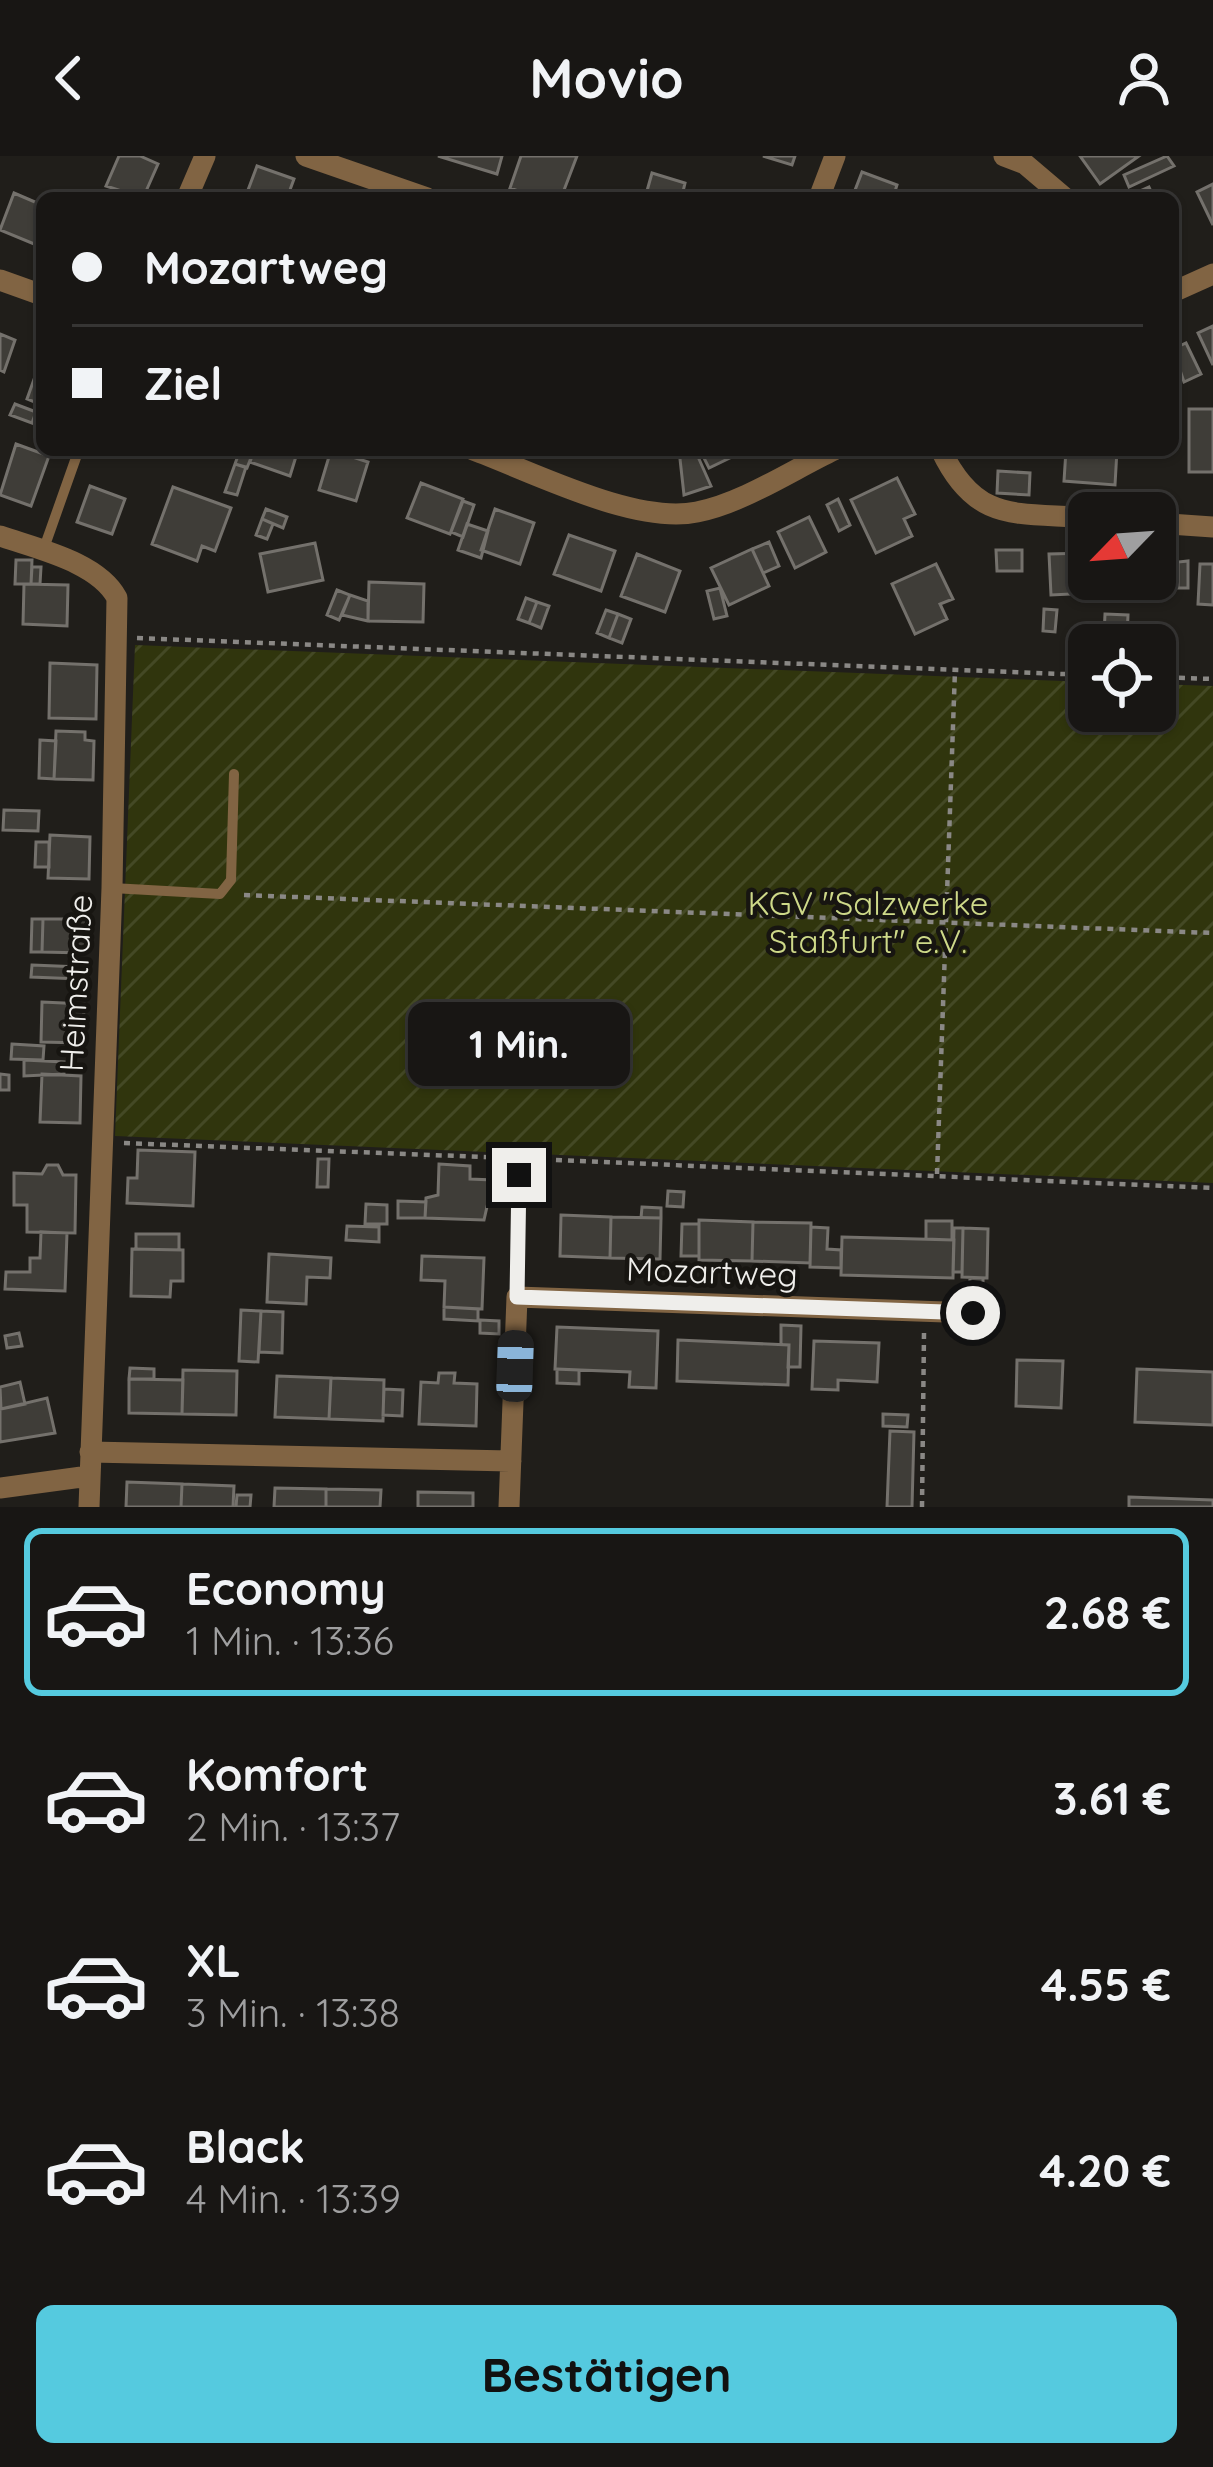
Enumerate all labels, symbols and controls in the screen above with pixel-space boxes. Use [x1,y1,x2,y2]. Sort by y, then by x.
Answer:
text: Movio [529,44,684,112]
icon: back [36,45,102,111]
icon: person [1111,45,1177,111]
text: Mozartweg [144,239,388,295]
text: Ziel [144,355,222,411]
north arrow [1068,492,1176,600]
map controls [1068,492,1176,732]
button: locate [1068,624,1176,732]
park label: KGV "Salzwerke Staßfurt" e.V. [748,882,989,961]
street label: Heimstraße [50,893,100,1073]
callout: 1 Min. [408,1001,630,1085]
text: 1 Min. [469,1019,569,1068]
route end [492,1148,546,1202]
street label: Mozartweg [625,1248,799,1294]
route start [946,1286,1000,1340]
car [496,1329,534,1403]
icon: car [42,1558,150,1666]
text: Economy [186,1560,386,1616]
text: 2.68 € [1044,1584,1171,1640]
text: 1 Min. · 13:36 [186,1616,394,1665]
icon: car [42,1744,150,1852]
text: Komfort [186,1746,368,1802]
text: 3.61 € [1053,1770,1171,1826]
text: 2 Min. · 13:37 [186,1802,400,1851]
icon: car [42,1930,150,2038]
text: XL [186,1932,241,1988]
text: 4.55 € [1041,1956,1171,2012]
text: 3 Min. · 13:38 [186,1988,400,2037]
icon: car [42,2116,150,2224]
text: Black [186,2118,305,2174]
text: 4.20 € [1039,2142,1171,2198]
text: 4 Min. · 13:39 [186,2174,401,2223]
button: Bestätigen [36,2305,1177,2443]

